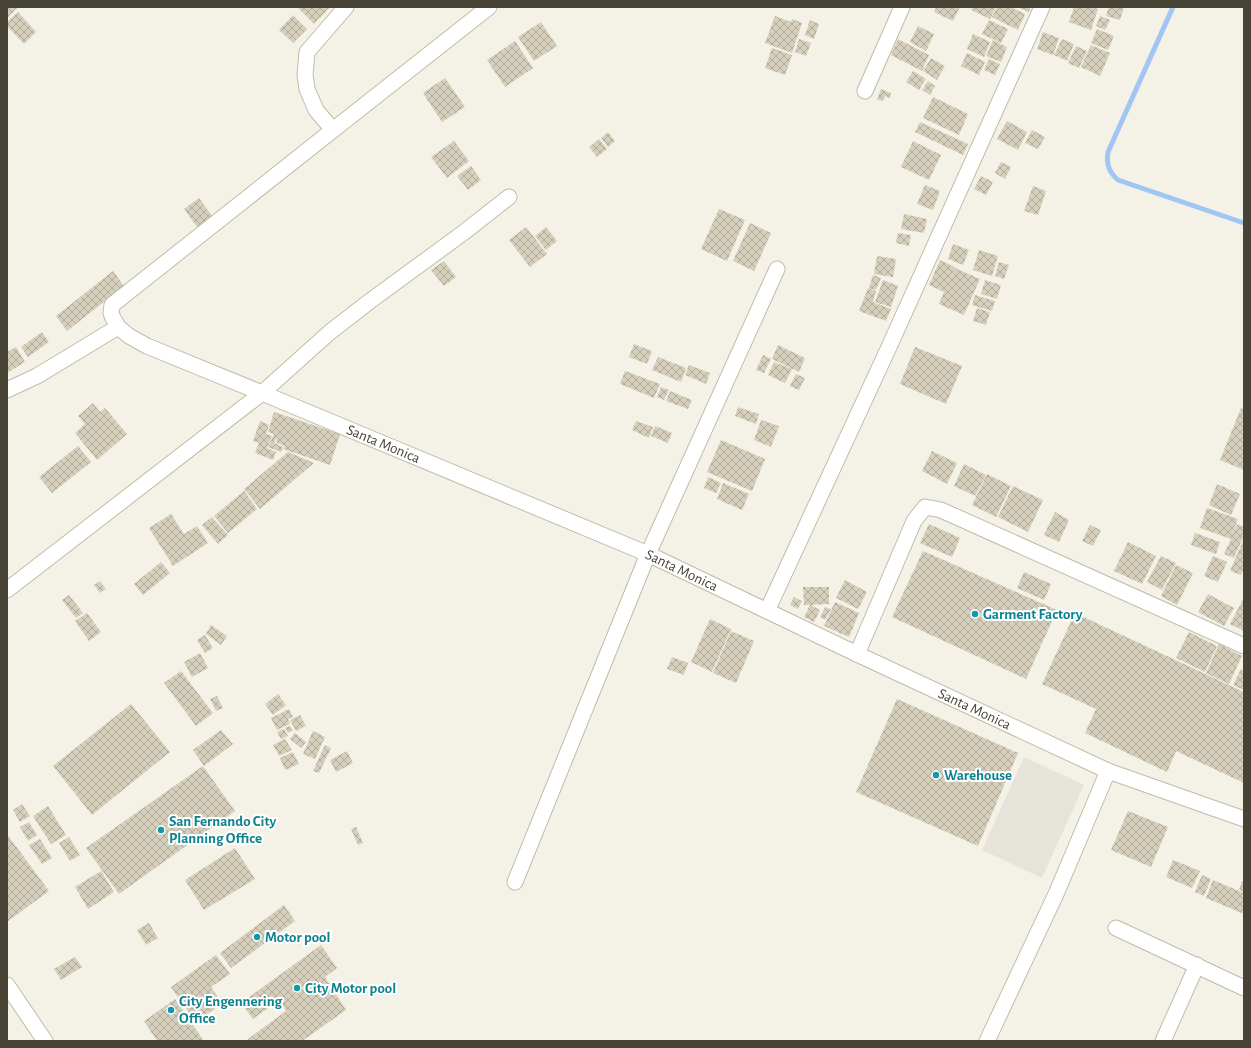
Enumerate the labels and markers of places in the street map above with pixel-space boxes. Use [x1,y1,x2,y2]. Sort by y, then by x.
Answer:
place label: Garment Factory [983,607,1083,622]
marker: Garment Factory [970,609,980,619]
place label: Warehouse [944,768,1012,783]
marker: Warehouse [931,770,941,780]
place label: San Fernando City Planning Office [169,814,277,846]
marker: San Fernando City Planning Office [156,825,166,835]
place label: Motor pool [265,930,330,945]
marker: Motor pool [252,932,262,942]
place label: City Motor pool [305,981,396,996]
marker: City Motor pool [292,983,302,993]
place label: City Engennering Office [179,994,283,1026]
marker: City Engennering Office [166,1005,176,1015]

